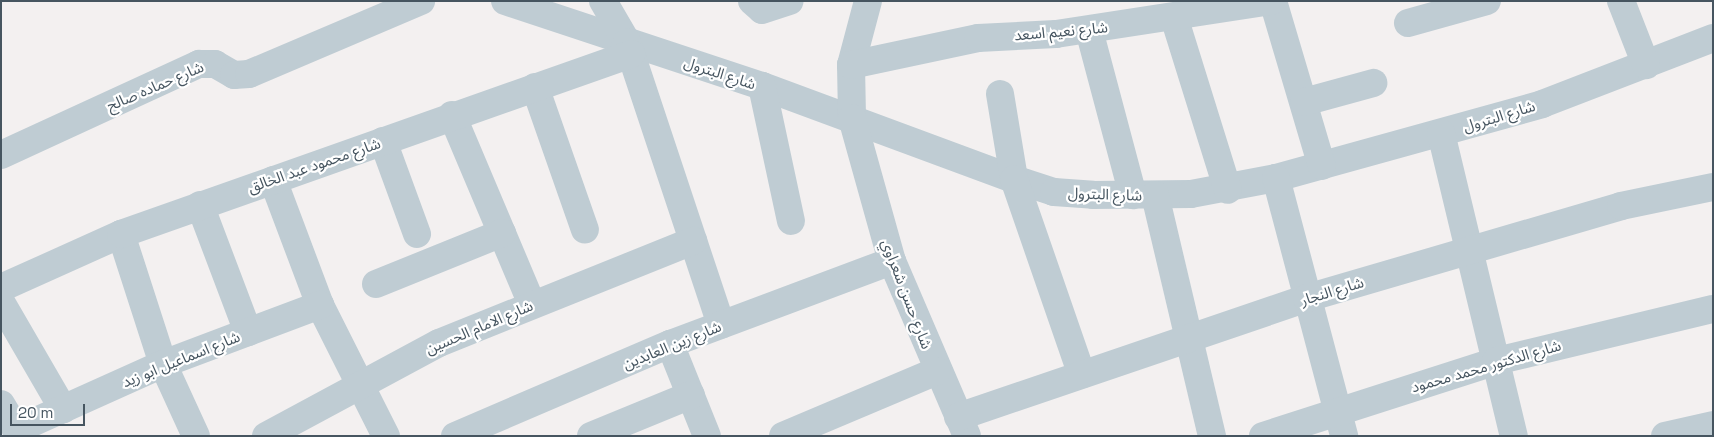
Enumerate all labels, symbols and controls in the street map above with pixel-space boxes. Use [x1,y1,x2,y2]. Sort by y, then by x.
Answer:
street label: شارع نعيم اسعد [1013,18,1109,44]
street label: شارع البترول [682,53,758,93]
street label: شارع حماده صالح [104,57,206,115]
street label: شارع البترول [1461,97,1537,135]
street label: شارع محمود عبد الخالق [245,134,383,196]
street label: شارع البترول [1068,184,1142,204]
street label: شارع حسن شعراوي [878,236,936,352]
street label: شارع النجار [1298,273,1366,309]
street label: شارع الامام الحسين [423,296,535,358]
street label: شارع زين العابدين [620,317,724,373]
street label: شارع اسماعيل ابو زيد [119,327,243,391]
street label: شارع الدكتور محمد محمود [1409,336,1563,396]
scale bar [12,394,88,426]
text: 20 m [18,403,53,422]

